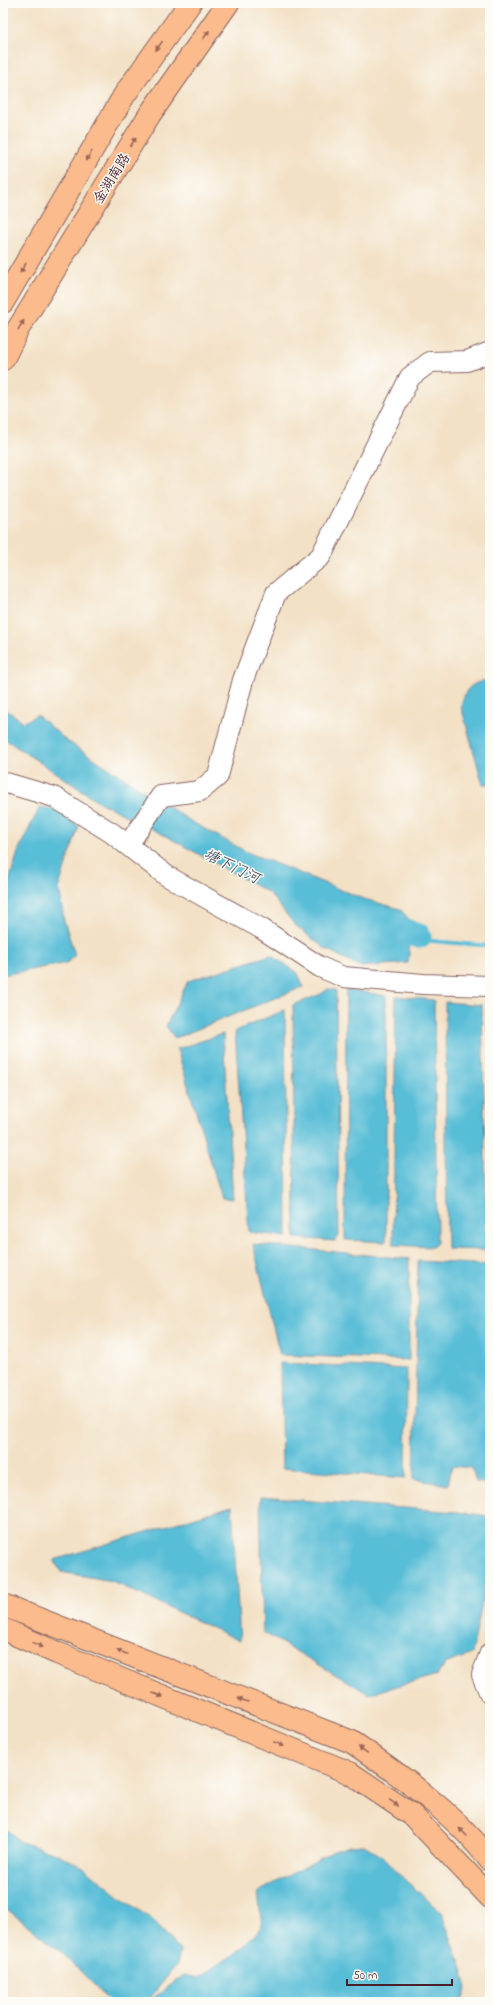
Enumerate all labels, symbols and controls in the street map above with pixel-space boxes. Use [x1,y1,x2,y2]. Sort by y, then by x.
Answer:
one-way arrow [202,29,210,40]
one-way arrow [155,41,163,52]
one-way arrow [129,137,137,147]
street label: 金湖南路 [89,149,136,208]
one-way arrow [86,150,93,162]
one-way arrow [20,262,27,274]
one-way arrow [18,319,25,331]
water label: 塘下门河 [200,844,266,891]
one-way arrow [33,1642,44,1648]
one-way arrow [116,1649,128,1655]
one-way arrow [153,1692,165,1698]
one-way arrow [237,1696,249,1702]
one-way arrow [273,1741,284,1747]
one-way arrow [358,1746,368,1754]
one-way arrow [389,1799,399,1807]
one-way arrow [459,1827,468,1837]
scale bar [347,1961,452,1987]
text: 50 m [353,1967,377,1985]

